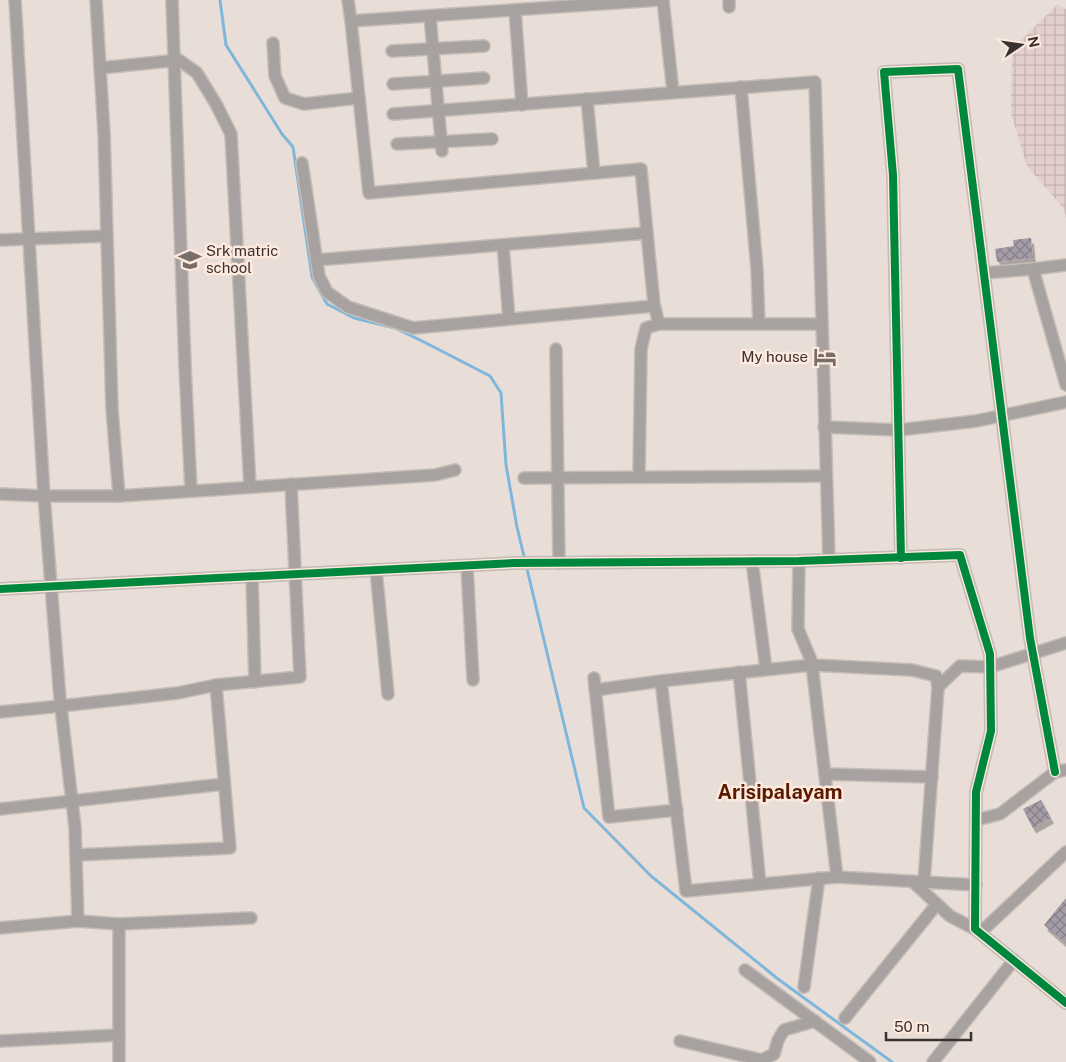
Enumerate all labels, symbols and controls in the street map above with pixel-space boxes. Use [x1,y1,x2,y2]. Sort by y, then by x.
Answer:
north arrow [996,20,1046,70]
text: N [1025,35,1043,49]
place label: Srk matric school [206,242,278,276]
school or university icon: Srk matric school [177,247,203,273]
hotel icon: My house [812,344,838,370]
place label: My house [741,348,808,365]
district label: Arisipalayam [717,780,843,804]
scale bar [886,1010,971,1042]
text: 50 m [894,1018,929,1035]

